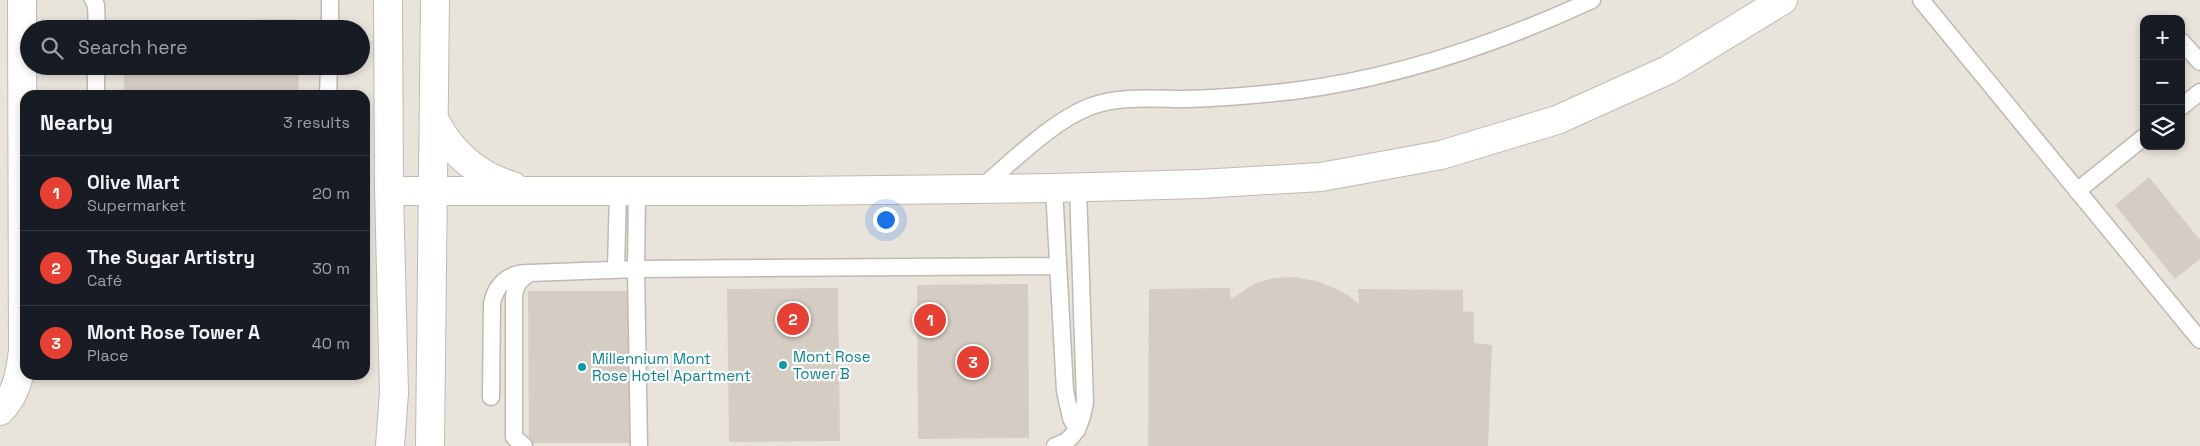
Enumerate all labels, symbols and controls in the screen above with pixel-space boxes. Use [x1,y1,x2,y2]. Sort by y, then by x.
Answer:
map controls [2140,15,2185,150]
button: + [2140,15,2185,60]
search box [20,20,370,75]
icon: search [38,34,66,62]
text: Search here [78,35,188,60]
button: − [2140,60,2185,105]
button: layers [2140,105,2185,150]
text: Nearby [40,109,113,136]
text: 3 results [283,112,350,133]
text: Olive Mart [87,170,180,195]
text: 1 [52,183,60,204]
text: 20 m [312,183,350,204]
text: Supermarket [87,195,186,216]
your location [873,207,899,233]
text: The Sugar Artistry [87,245,255,270]
text: 2 [51,258,61,279]
text: 30 m [312,258,350,279]
text: Café [87,270,122,291]
pin: 2 [777,300,809,338]
pin: 1 [914,301,946,339]
text: Mont Rose Tower A [87,320,260,345]
text: 3 [51,333,61,354]
text: 40 m [312,333,350,354]
pin: 3 [957,343,989,381]
text: Place [87,345,129,366]
place label: Mont Rose Tower B [793,347,871,383]
place label: Millennium Mont Rose Hotel Apartment [592,349,751,385]
marker: Mont Rose Tower B [777,359,789,371]
marker: Millennium Mont Rose Hotel Apartment [576,361,588,373]

